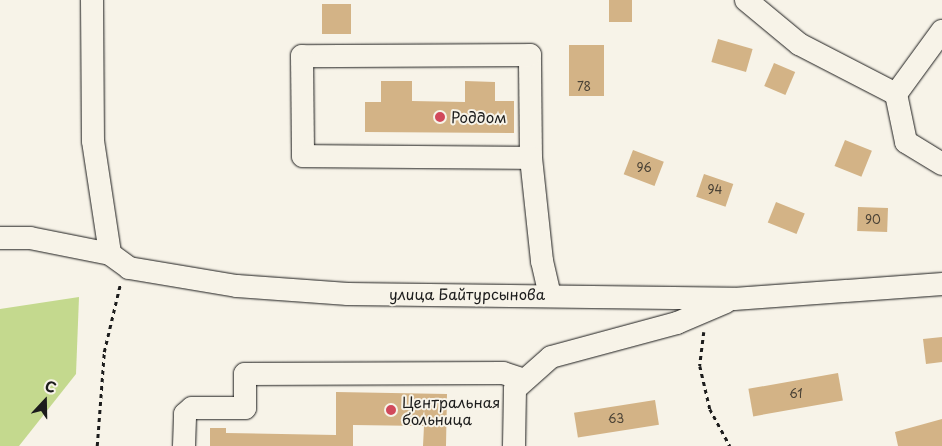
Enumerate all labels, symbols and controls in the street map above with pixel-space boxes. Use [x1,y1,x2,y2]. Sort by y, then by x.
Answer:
house number: 78 [577,80,591,94]
place label: Роддом [451,108,506,126]
marker: Роддом [433,110,447,124]
house number: 96 [636,161,652,175]
house number: 94 [708,183,722,197]
house number: 90 [865,213,881,227]
street label: улица Байтурсынова [389,285,545,303]
text: С [42,375,59,398]
north arrow [20,376,70,426]
house number: 61 [789,387,803,401]
place label: Центральная больница [402,392,500,427]
marker: Центральная больница [384,403,398,417]
house number: 63 [608,412,624,426]

